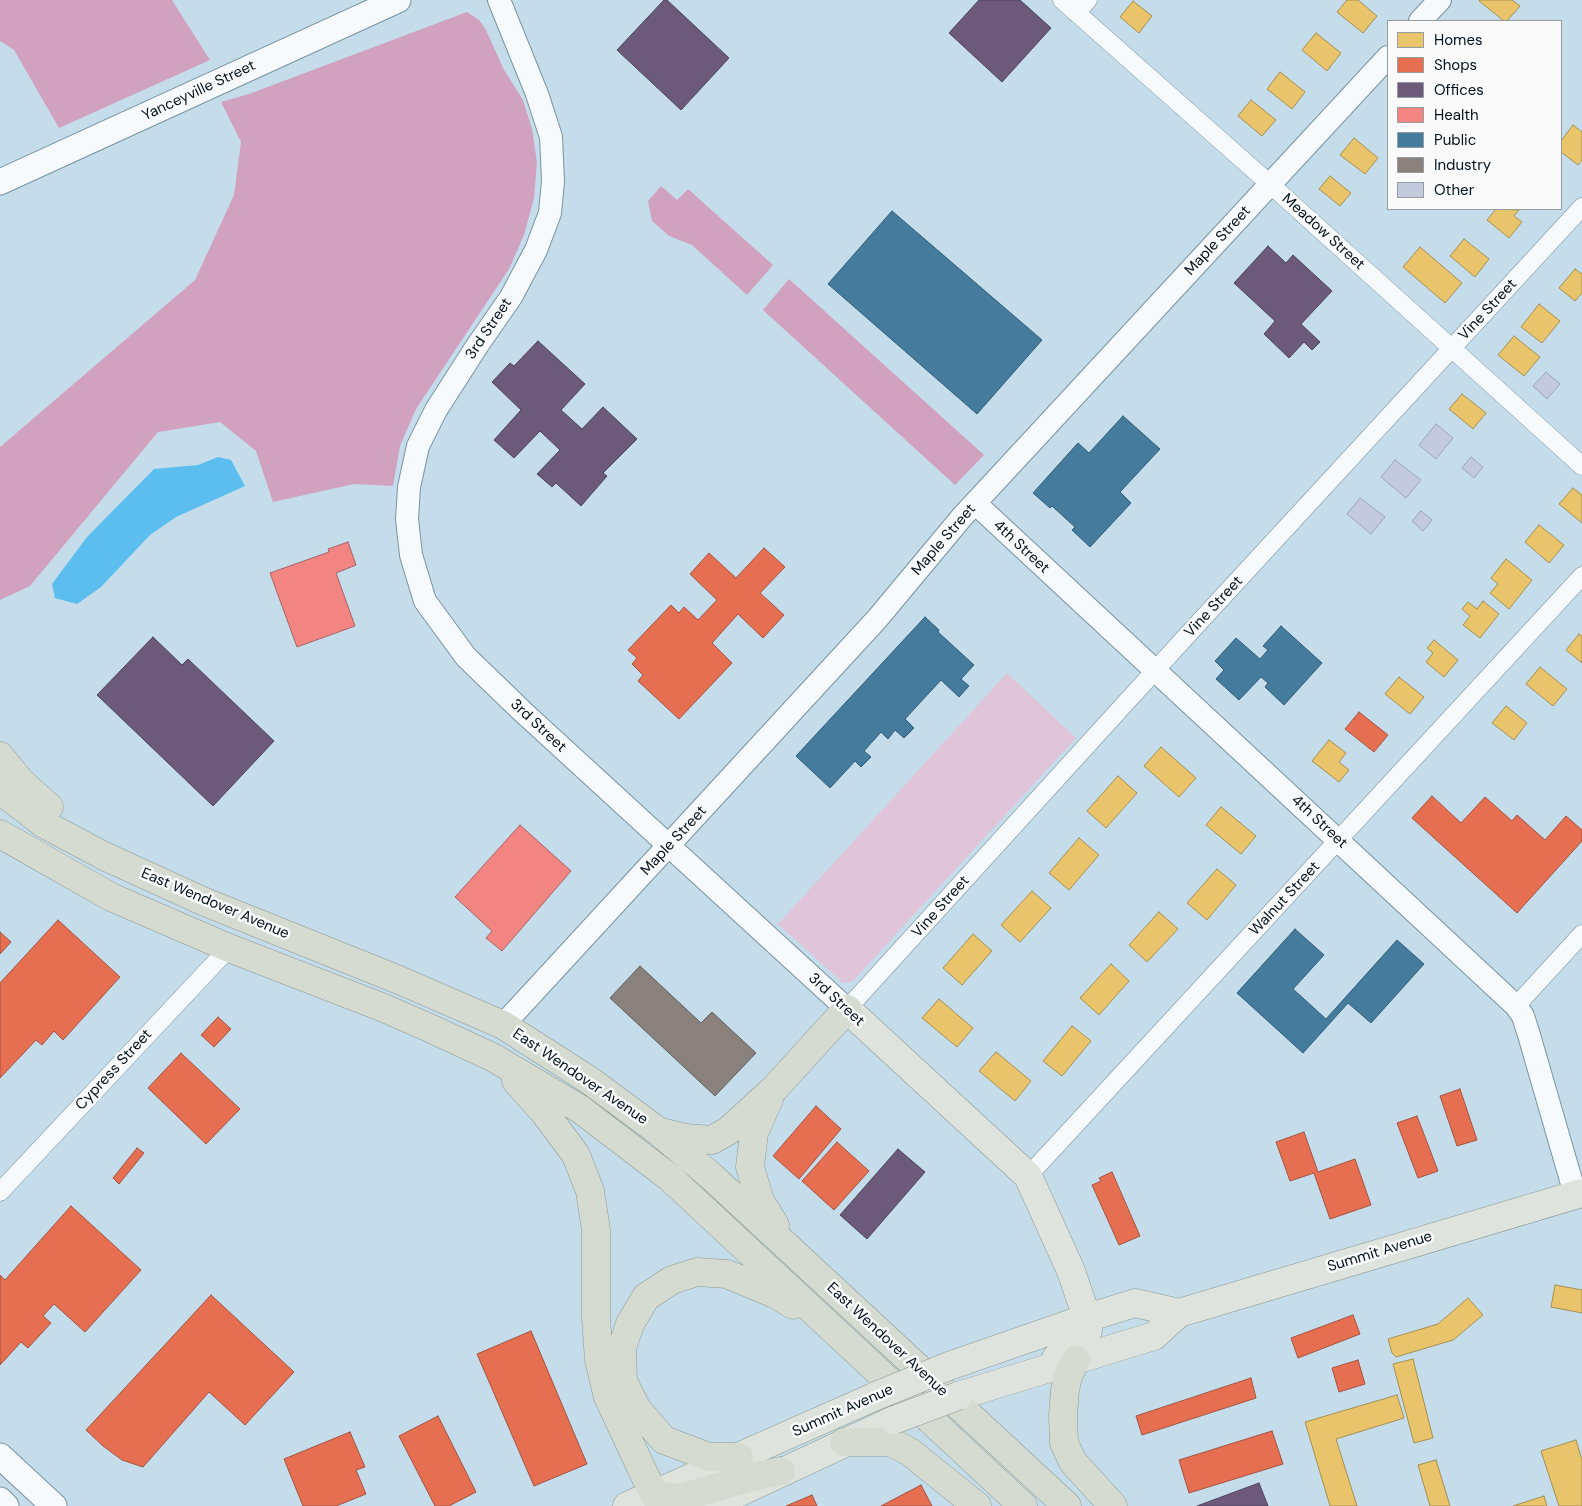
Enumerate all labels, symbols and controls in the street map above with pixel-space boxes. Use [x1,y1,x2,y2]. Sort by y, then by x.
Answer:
legend [1387,20,1562,210]
text: Homes [1434,30,1483,50]
text: Shops [1434,55,1477,75]
street label: Yanceyville Street [140,57,258,125]
text: Offices [1434,80,1484,100]
text: Health [1434,105,1479,125]
text: Public [1434,130,1476,150]
text: Industry [1434,155,1491,175]
text: Other [1434,180,1474,200]
street label: Meadow Street [1278,190,1368,274]
street label: Maple Street [1181,202,1255,280]
street label: Vine Street [1455,276,1521,344]
street label: 3rd Street [462,295,516,363]
street label: Maple Street [908,501,980,579]
street label: 4th Street [989,517,1053,577]
street label: Vine Street [1181,573,1247,641]
street label: 3rd Street [506,696,570,756]
street label: 4th Street [1287,792,1351,852]
street label: Maple Street [637,802,711,880]
street label: Walnut Street [1246,858,1324,940]
street label: East Wendover Avenue [138,865,292,943]
street label: Vine Street [908,872,974,942]
street label: 3rd Street [804,970,868,1030]
street label: East Wendover Avenue [509,1025,651,1129]
street label: Cypress Street [72,1026,156,1114]
street label: Summit Avenue [1326,1228,1434,1276]
street label: East Wendover Avenue [823,1279,951,1401]
street label: Summit Avenue [790,1381,896,1441]

